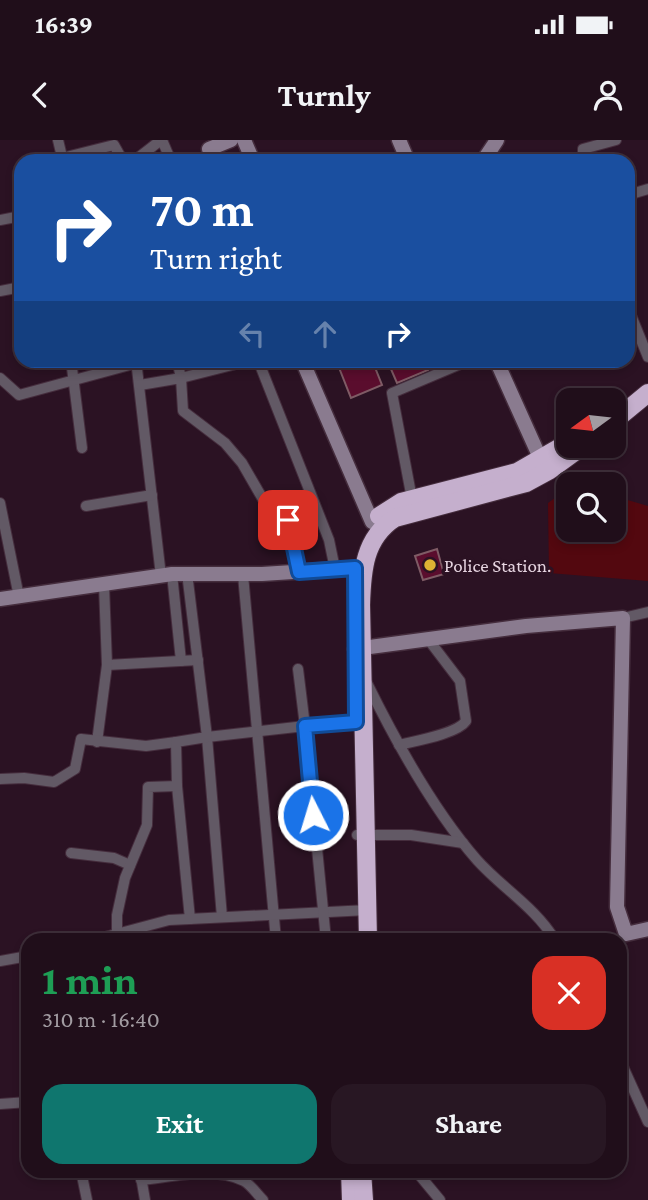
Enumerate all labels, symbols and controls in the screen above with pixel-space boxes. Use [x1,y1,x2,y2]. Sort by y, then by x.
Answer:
text: 16:39 [35,10,93,39]
icon: back [21,76,59,114]
icon: person [589,76,627,114]
text: Turnly [277,77,371,113]
icon: right [35,182,126,273]
text: 70 m [150,182,254,237]
text: Turn right [150,240,282,276]
icon: left [233,315,271,353]
icon: ahead [306,315,344,353]
icon: right [379,315,417,353]
north arrow [556,388,626,458]
map controls [556,388,626,542]
button: search [556,472,626,542]
pin [258,490,318,550]
icon: arrive [269,501,307,539]
place label: Police Station. [444,555,551,576]
marker: Police Station. [422,557,438,573]
position arrow [276,778,350,852]
text: 1 min [42,956,138,1003]
button: close [532,956,606,1030]
text: 310 m · 16:40 [42,1006,160,1032]
button: Exit [42,1084,317,1164]
button: Share [331,1084,606,1164]

